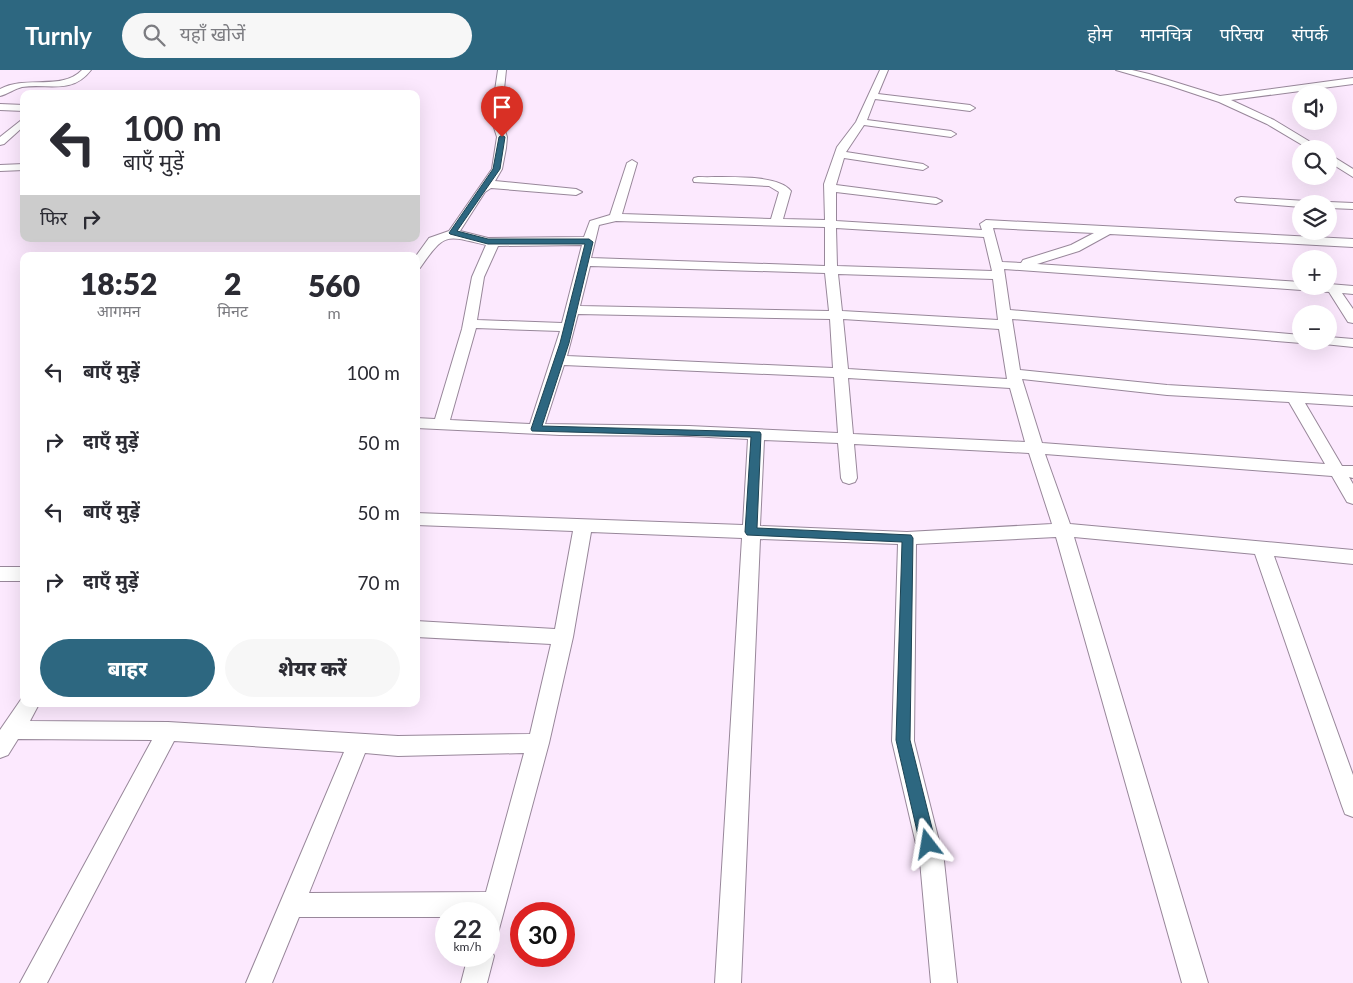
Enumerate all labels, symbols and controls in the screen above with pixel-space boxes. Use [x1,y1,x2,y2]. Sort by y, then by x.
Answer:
search box [122,13,472,58]
text: Turnly [25,21,92,50]
icon: search [140,21,168,49]
text: यहाँ खोजें [180,22,245,45]
text: होम [1087,23,1112,45]
text: मानचित्र [1140,23,1192,45]
text: परिचय [1220,23,1264,45]
text: संपर्क [1292,23,1328,45]
map controls [1292,85,1337,350]
button: sound [1292,85,1337,130]
pin [481,86,523,137]
icon: arrive [488,93,516,121]
text: 100 m [123,106,222,148]
icon: left [40,110,105,175]
button: search [1292,140,1337,185]
text: बाएँ मुड़ें [123,148,184,175]
button: layers [1292,195,1337,240]
icon: right [77,205,105,233]
text: फिर [40,206,67,229]
button: + [1292,250,1337,295]
text: 18:52 [80,265,157,301]
text: 2 [224,265,241,301]
text: 560 [308,267,360,303]
text: आगमन [97,301,141,320]
text: मिनट [217,301,248,320]
text: m [327,303,341,322]
button: − [1292,305,1337,350]
icon: left [40,358,68,386]
text: बाएँ मुड़ें [83,359,140,382]
text: 100 m [346,361,400,384]
icon: right [40,428,68,456]
text: दाएँ मुड़ें [83,429,139,452]
text: 50 m [357,431,400,454]
icon: left [40,498,68,526]
text: बाएँ मुड़ें [83,499,140,522]
text: 50 m [357,501,400,524]
icon: right [40,568,68,596]
text: दाएँ मुड़ें [83,569,139,592]
text: 70 m [357,571,400,594]
button: बाहर [40,639,215,697]
button: शेयर करें [225,639,400,697]
position arrow [901,817,953,869]
speed limit sign: 30 [510,902,575,967]
text: 22 [453,913,482,943]
text: km/h [453,939,482,954]

